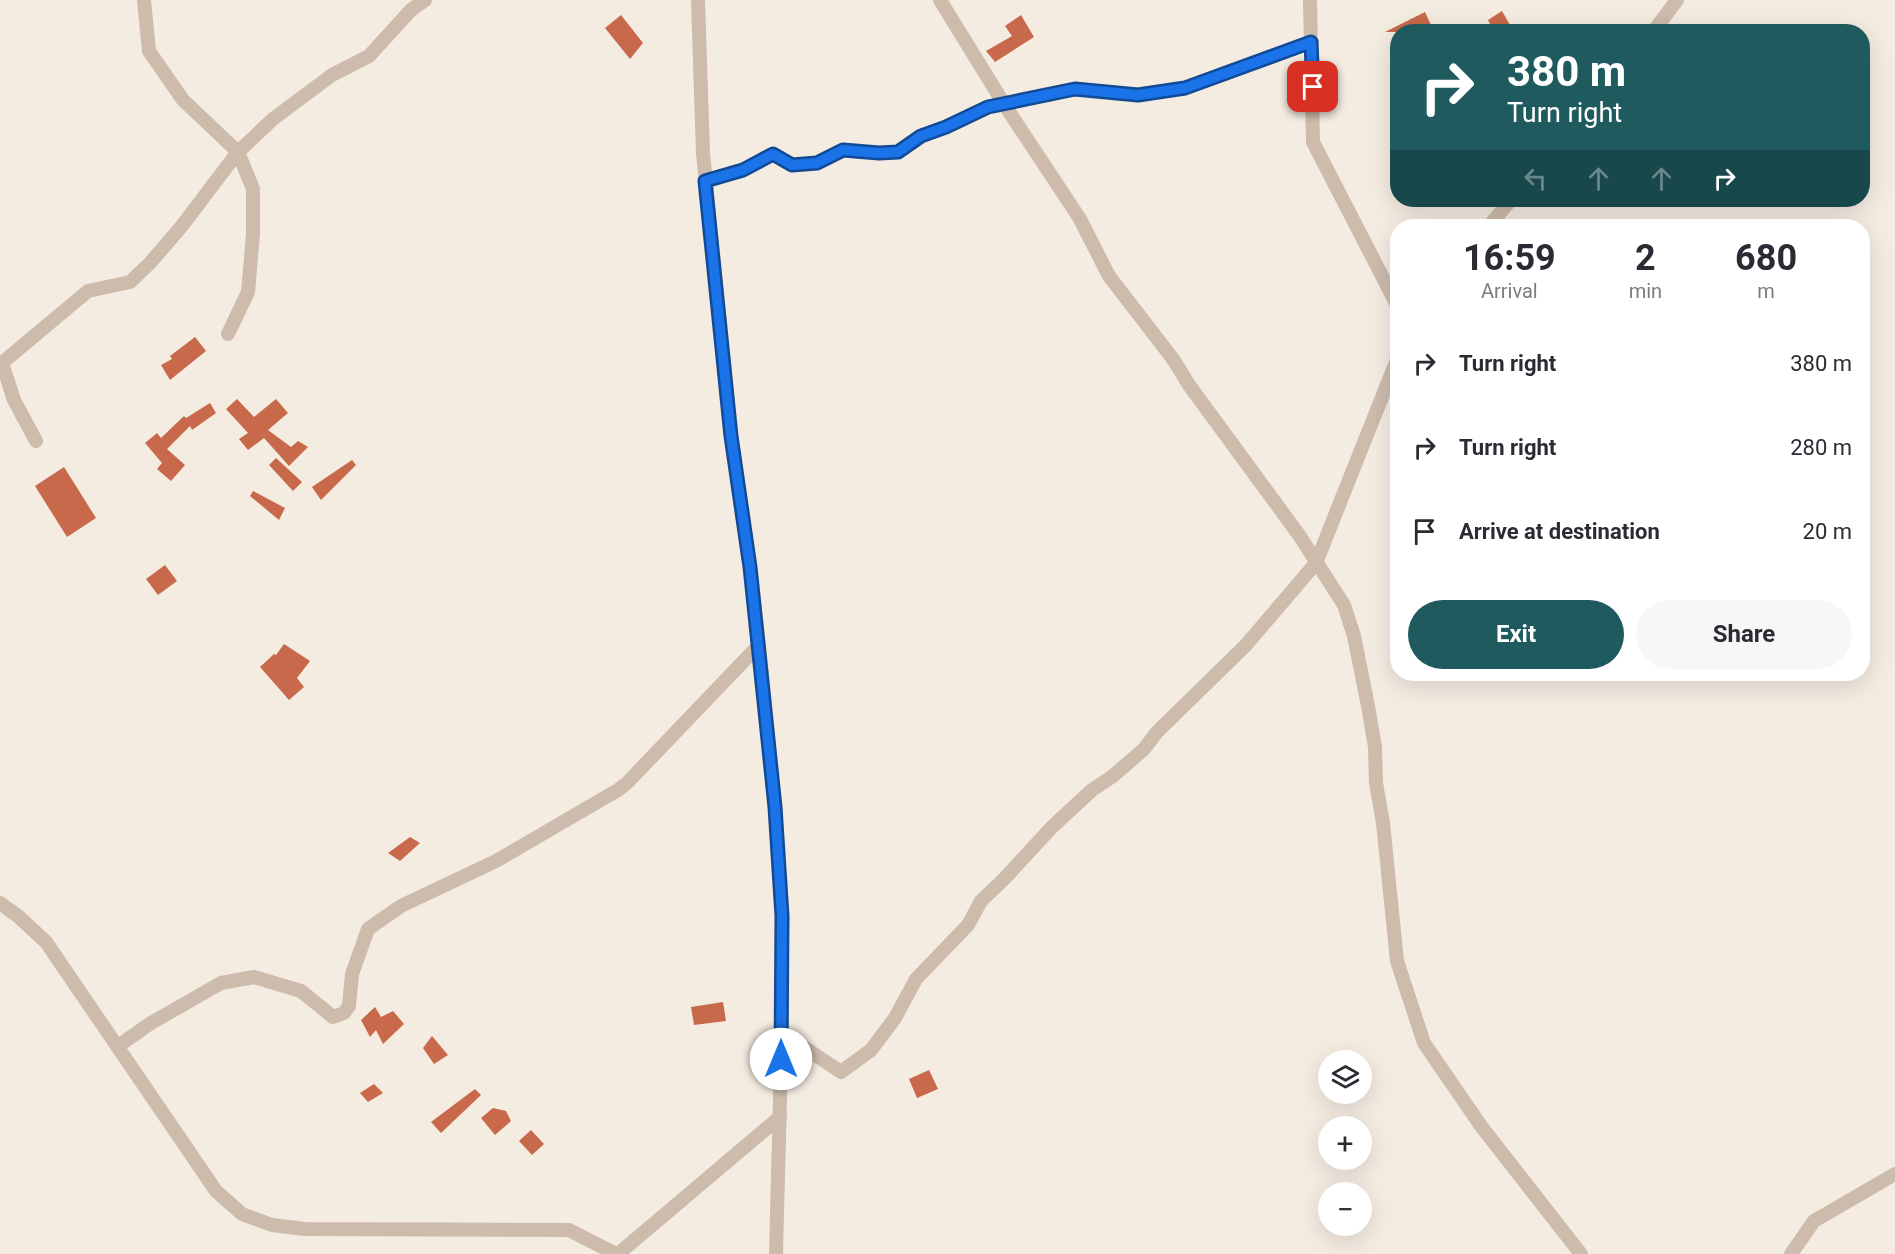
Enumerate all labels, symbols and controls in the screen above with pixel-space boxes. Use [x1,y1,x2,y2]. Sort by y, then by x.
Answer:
text: 380 m [1507,47,1626,96]
icon: right [1408,48,1486,126]
pin [1287,61,1338,112]
icon: arrive [1296,70,1329,103]
text: Turn right [1507,97,1622,129]
icon: left [1519,162,1552,195]
icon: ahead [1582,162,1615,195]
icon: ahead [1645,162,1678,195]
icon: right [1708,162,1741,195]
text: 16:59 [1463,237,1556,279]
text: 2 [1635,237,1656,279]
text: 680 [1735,237,1797,279]
text: Arrival [1481,279,1538,303]
text: min [1629,279,1662,303]
text: m [1757,279,1775,303]
icon: right [1408,347,1441,380]
text: Turn right [1459,351,1556,376]
text: 380 m [1790,351,1852,376]
icon: right [1408,431,1441,464]
text: Turn right [1459,435,1556,460]
text: 280 m [1790,435,1852,460]
icon: arrive [1408,515,1441,548]
text: Arrive at destination [1459,519,1660,544]
text: 20 m [1803,519,1852,544]
button: Exit [1408,600,1624,669]
button: Share [1636,600,1852,669]
position arrow [749,1027,813,1091]
map controls [1318,1050,1372,1236]
button: layers [1318,1050,1372,1104]
button: + [1318,1116,1372,1170]
button: − [1318,1182,1372,1236]

